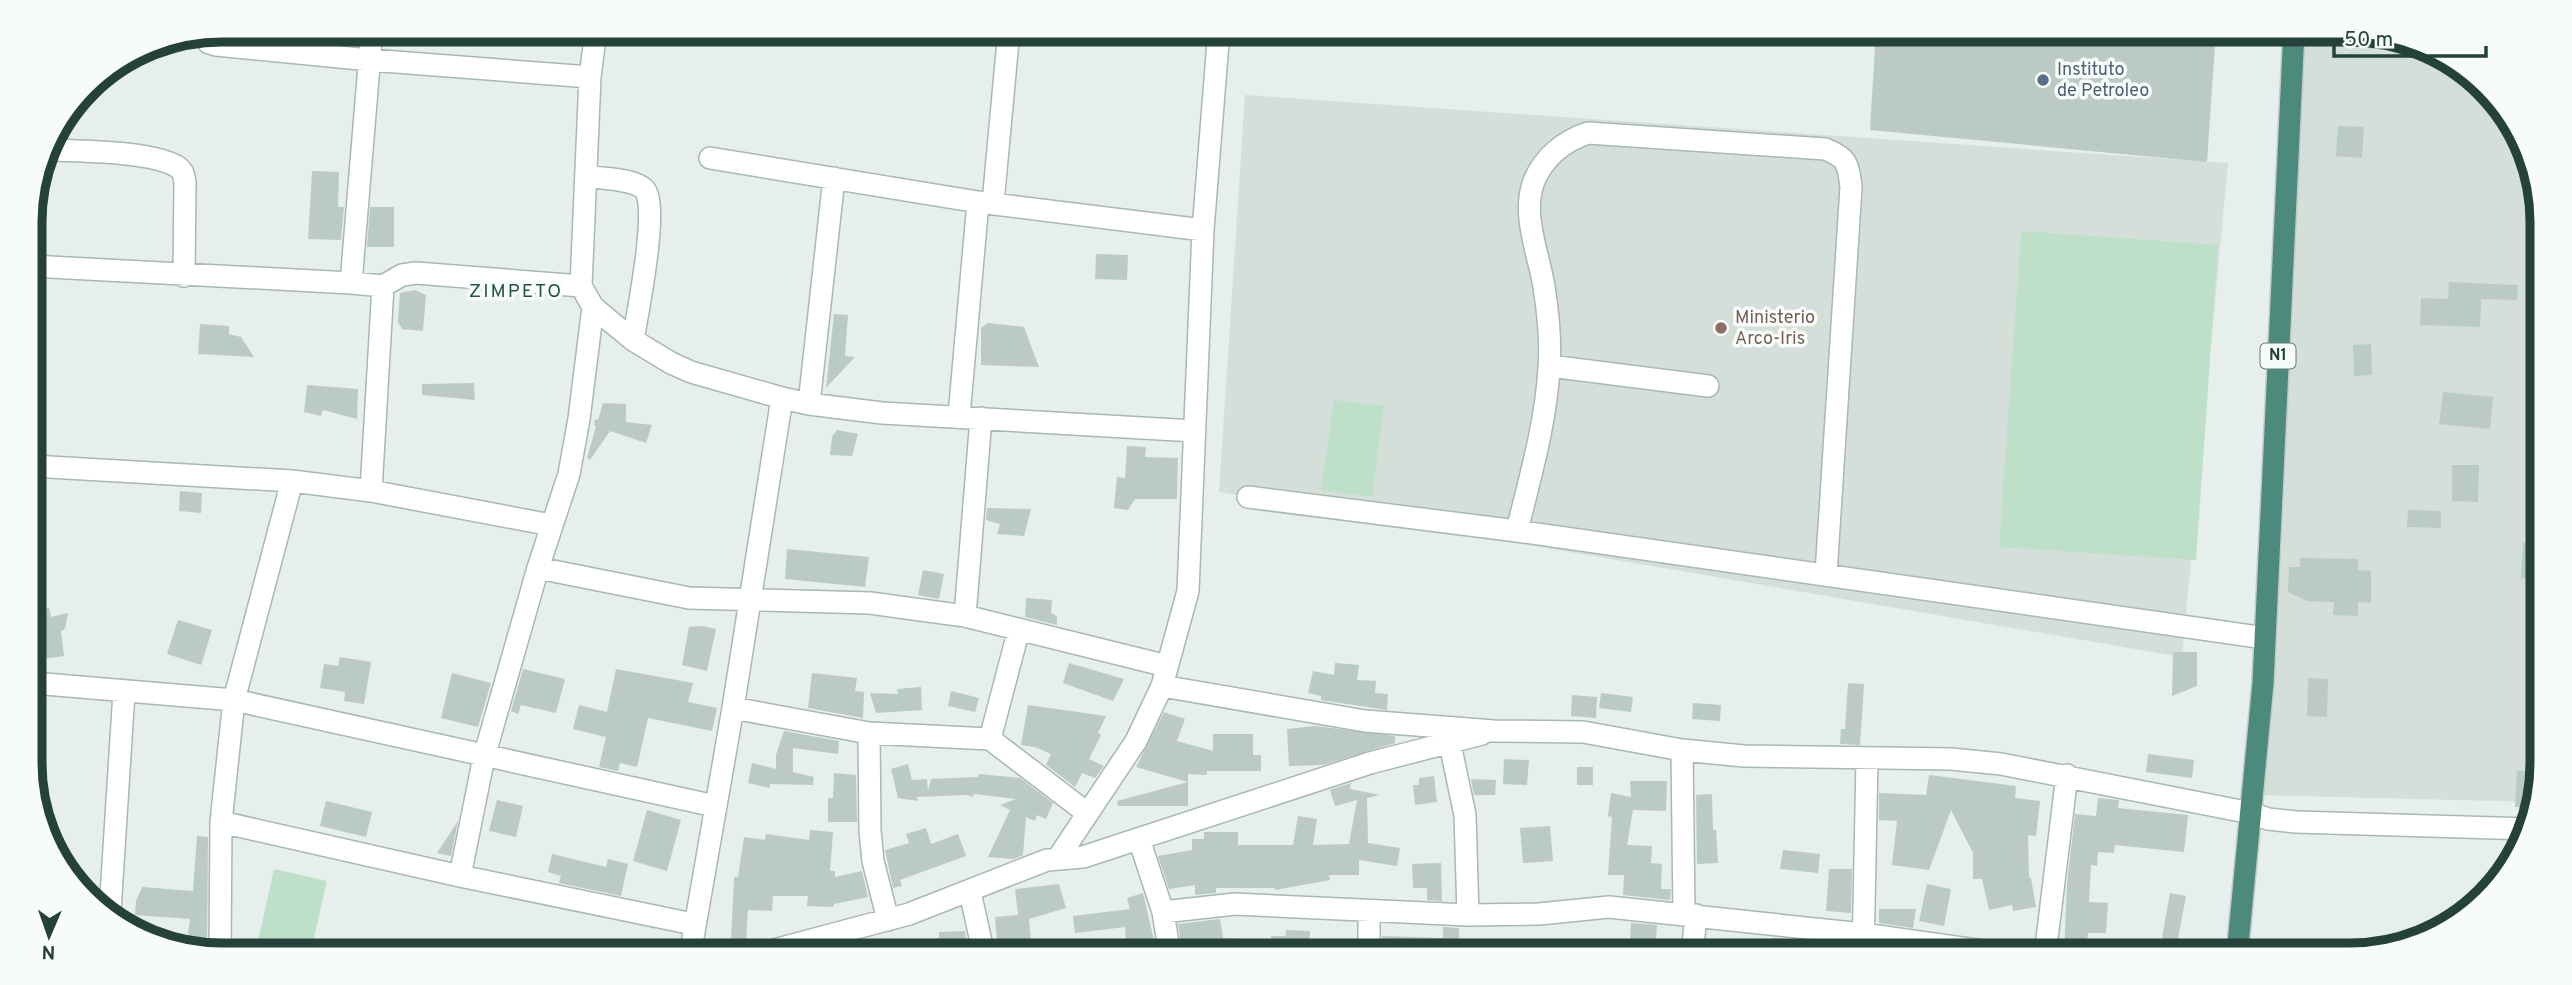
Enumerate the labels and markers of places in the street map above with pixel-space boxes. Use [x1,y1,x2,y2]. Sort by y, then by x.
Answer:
place label: Instituto de Petroleo [2057,59,2149,103]
marker: Instituto de Petroleo [2035,72,2051,88]
place label: Ministerio Arco-Iris [1735,307,1815,351]
marker: Ministerio Arco-Iris [1713,320,1729,336]

